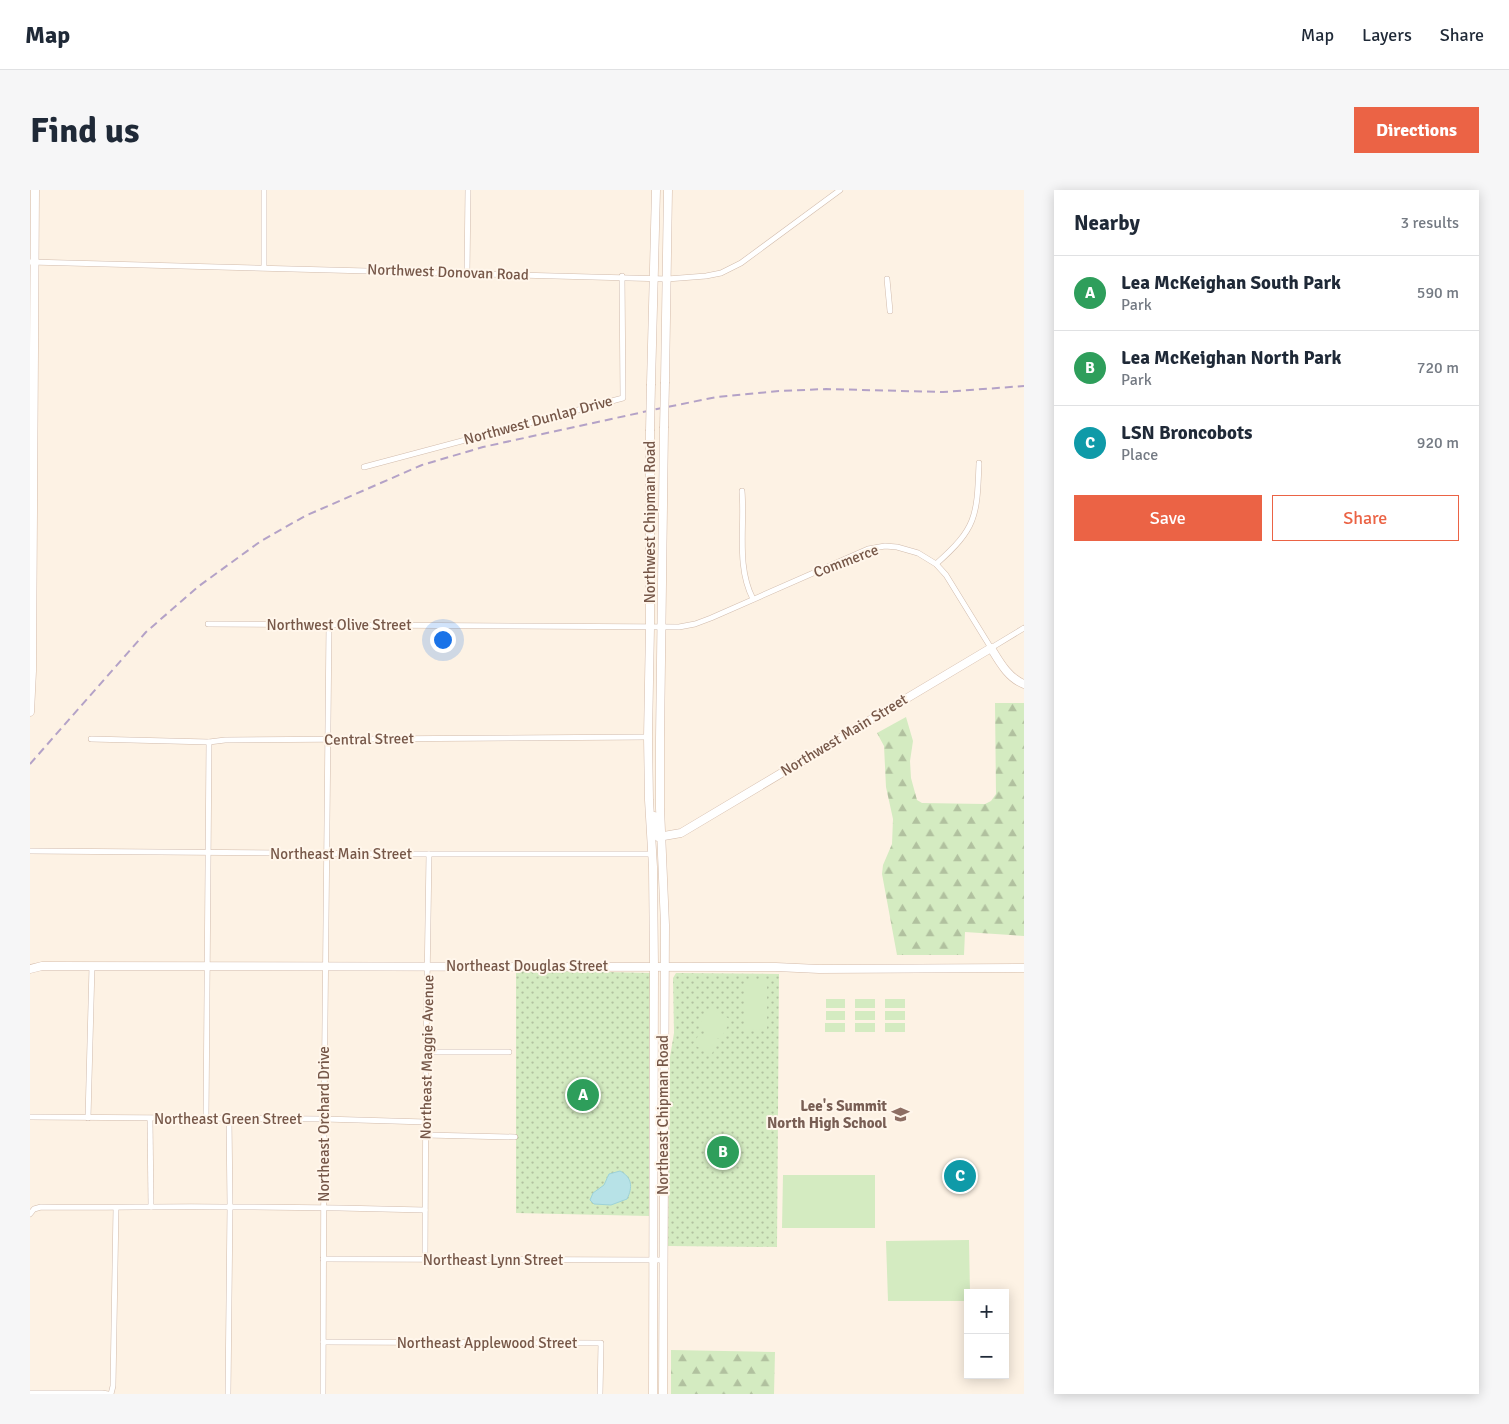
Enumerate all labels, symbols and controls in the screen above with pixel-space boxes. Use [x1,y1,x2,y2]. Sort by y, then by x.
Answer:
text: Map [25,20,70,50]
text: Map [1301,24,1334,46]
text: Layers [1362,24,1412,46]
text: Share [1440,24,1484,46]
button: Directions [1354,107,1479,153]
text: Find us [30,109,140,152]
text: Nearby [1074,210,1140,236]
text: 3 results [1400,213,1459,233]
street label: Northwest Donovan Road [367,260,529,284]
text: Lea McKeighan South Park [1121,271,1341,295]
text: A [1085,283,1095,303]
text: 590 m [1417,283,1459,303]
text: Park [1121,295,1152,315]
text: Lea McKeighan North Park [1121,346,1342,370]
text: B [1085,358,1095,378]
text: 720 m [1417,358,1459,378]
text: Park [1121,370,1152,390]
street label: Northwest Dunlap Drive [462,391,614,449]
text: LSN Broncobots [1121,421,1252,445]
text: C [1085,433,1095,453]
text: 920 m [1417,433,1459,453]
street label: Northwest Chipman Road [641,441,659,603]
text: Place [1121,445,1158,465]
button: Save [1074,495,1262,541]
button: Share [1272,495,1459,541]
street label: Commerce [811,540,881,582]
street label: Northwest Olive Street [267,616,411,634]
your location [430,627,456,653]
street label: Northwest Main Street [777,690,911,780]
street label: Central Street [324,729,414,749]
street label: Northeast Main Street [270,845,412,863]
street label: Northeast Douglas Street [446,957,608,975]
street label: Northeast Maggie Avenue [417,974,437,1140]
street label: Northeast Chipman Road [654,1035,672,1195]
street label: Northeast Orchard Drive [315,1046,333,1202]
pin: A [567,1076,599,1114]
place label: Lee's Summit North High School [767,1097,887,1132]
school or university icon: Lee's Summit North High School [891,1105,911,1125]
street label: Northeast Green Street [154,1110,302,1128]
pin: B [707,1133,739,1171]
pin: C [944,1157,976,1195]
street label: Northeast Lynn Street [423,1251,563,1269]
map controls [964,1289,1009,1379]
button: + [964,1289,1009,1334]
street label: Northeast Applewood Street [397,1334,577,1352]
button: − [964,1334,1009,1379]

